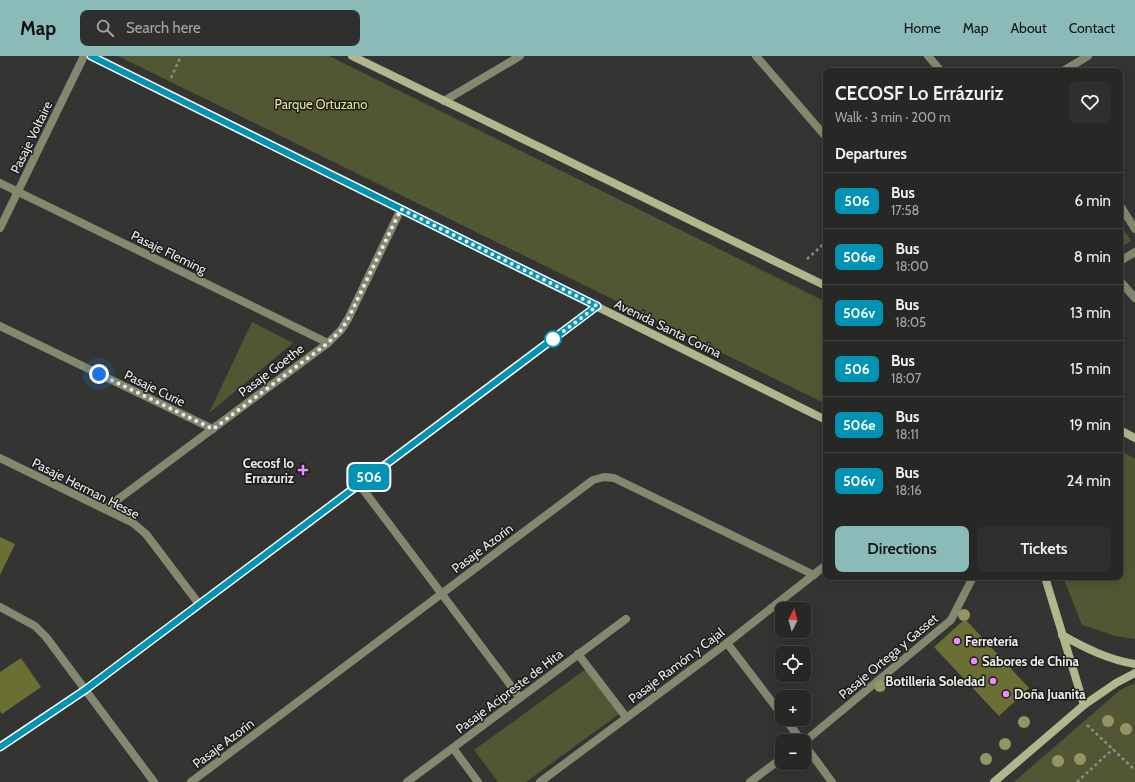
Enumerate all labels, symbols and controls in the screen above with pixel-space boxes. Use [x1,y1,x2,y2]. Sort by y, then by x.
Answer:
search box [80,10,360,46]
text: Map [20,17,56,40]
icon: search [94,17,116,39]
text: Search here [126,19,201,37]
text: Home [904,19,941,37]
text: Map [963,19,988,37]
text: About [1010,19,1047,37]
text: Contact [1069,19,1115,37]
button: heart [1069,81,1111,123]
text: CECOSF Lo Errázuriz [835,82,1004,105]
park label: Parque Ortuzano [274,96,368,112]
street label: Pasaje Voltaire [7,98,56,176]
text: Walk · 3 min · 200 m [835,109,950,125]
text: Departures [835,145,907,163]
text: Bus [891,184,915,202]
text: 506 [844,192,870,210]
text: 6 min [1074,192,1111,210]
text: 17:58 [891,202,919,218]
street label: Pasaje Fleming [128,227,210,278]
text: Bus [895,240,919,258]
text: 506e [843,248,875,266]
text: 8 min [1074,248,1111,266]
text: 18:00 [895,258,928,274]
street label: Avenida Santa Corina [612,295,725,361]
text: Bus [895,296,919,314]
text: 506v [843,304,875,322]
text: 13 min [1070,304,1111,322]
text: 18:05 [895,314,926,330]
unlabelled marker [544,330,562,348]
street label: Pasaje Goethe [235,340,308,401]
text: Bus [891,352,915,370]
text: 506 [844,360,870,378]
text: 15 min [1070,360,1111,378]
your location [89,364,109,384]
street label: Pasaje Curie [122,366,188,411]
text: 18:07 [891,370,921,386]
text: Bus [895,408,919,426]
text: 506e [843,416,875,434]
text: 19 min [1069,416,1111,434]
text: 18:11 [895,426,919,442]
street label: Pasaje Herman Hesse [29,454,143,523]
place label: Cecosf lo Errazuriz [243,455,295,486]
marker: Cecosf lo Errazuriz [297,464,309,476]
line badge: 506 [346,464,392,490]
text: Bus [895,464,919,482]
text: 506 [356,468,382,486]
text: 506v [843,472,875,490]
text: 24 min [1066,472,1111,490]
text: 18:16 [895,482,922,498]
street label: Pasaje Azorín [448,520,516,577]
button: Directions [835,526,969,572]
button: Tickets [977,526,1111,572]
north arrow [775,602,811,638]
map controls [775,602,811,770]
street label: Pasaje Ortega y Gasset [835,610,942,703]
street label: Pasaje Ramón y Cajal [625,624,728,707]
place label: Ferretería [965,633,1019,649]
marker: Ferretería [952,636,962,646]
street label: Pasaje Acipreste de Hita [452,645,567,737]
button: locate [775,646,811,682]
place label: Sabores de China [982,653,1080,669]
marker: Sabores de China [969,656,979,666]
place label: Botilleria Soledad [885,673,985,689]
marker: Botilleria Soledad [988,676,998,686]
place label: Doña Juanita [1014,686,1086,702]
marker: Doña Juanita [1001,689,1011,699]
button: + [775,690,811,726]
street label: Pasaje Azorín [189,715,257,772]
button: − [775,734,811,770]

